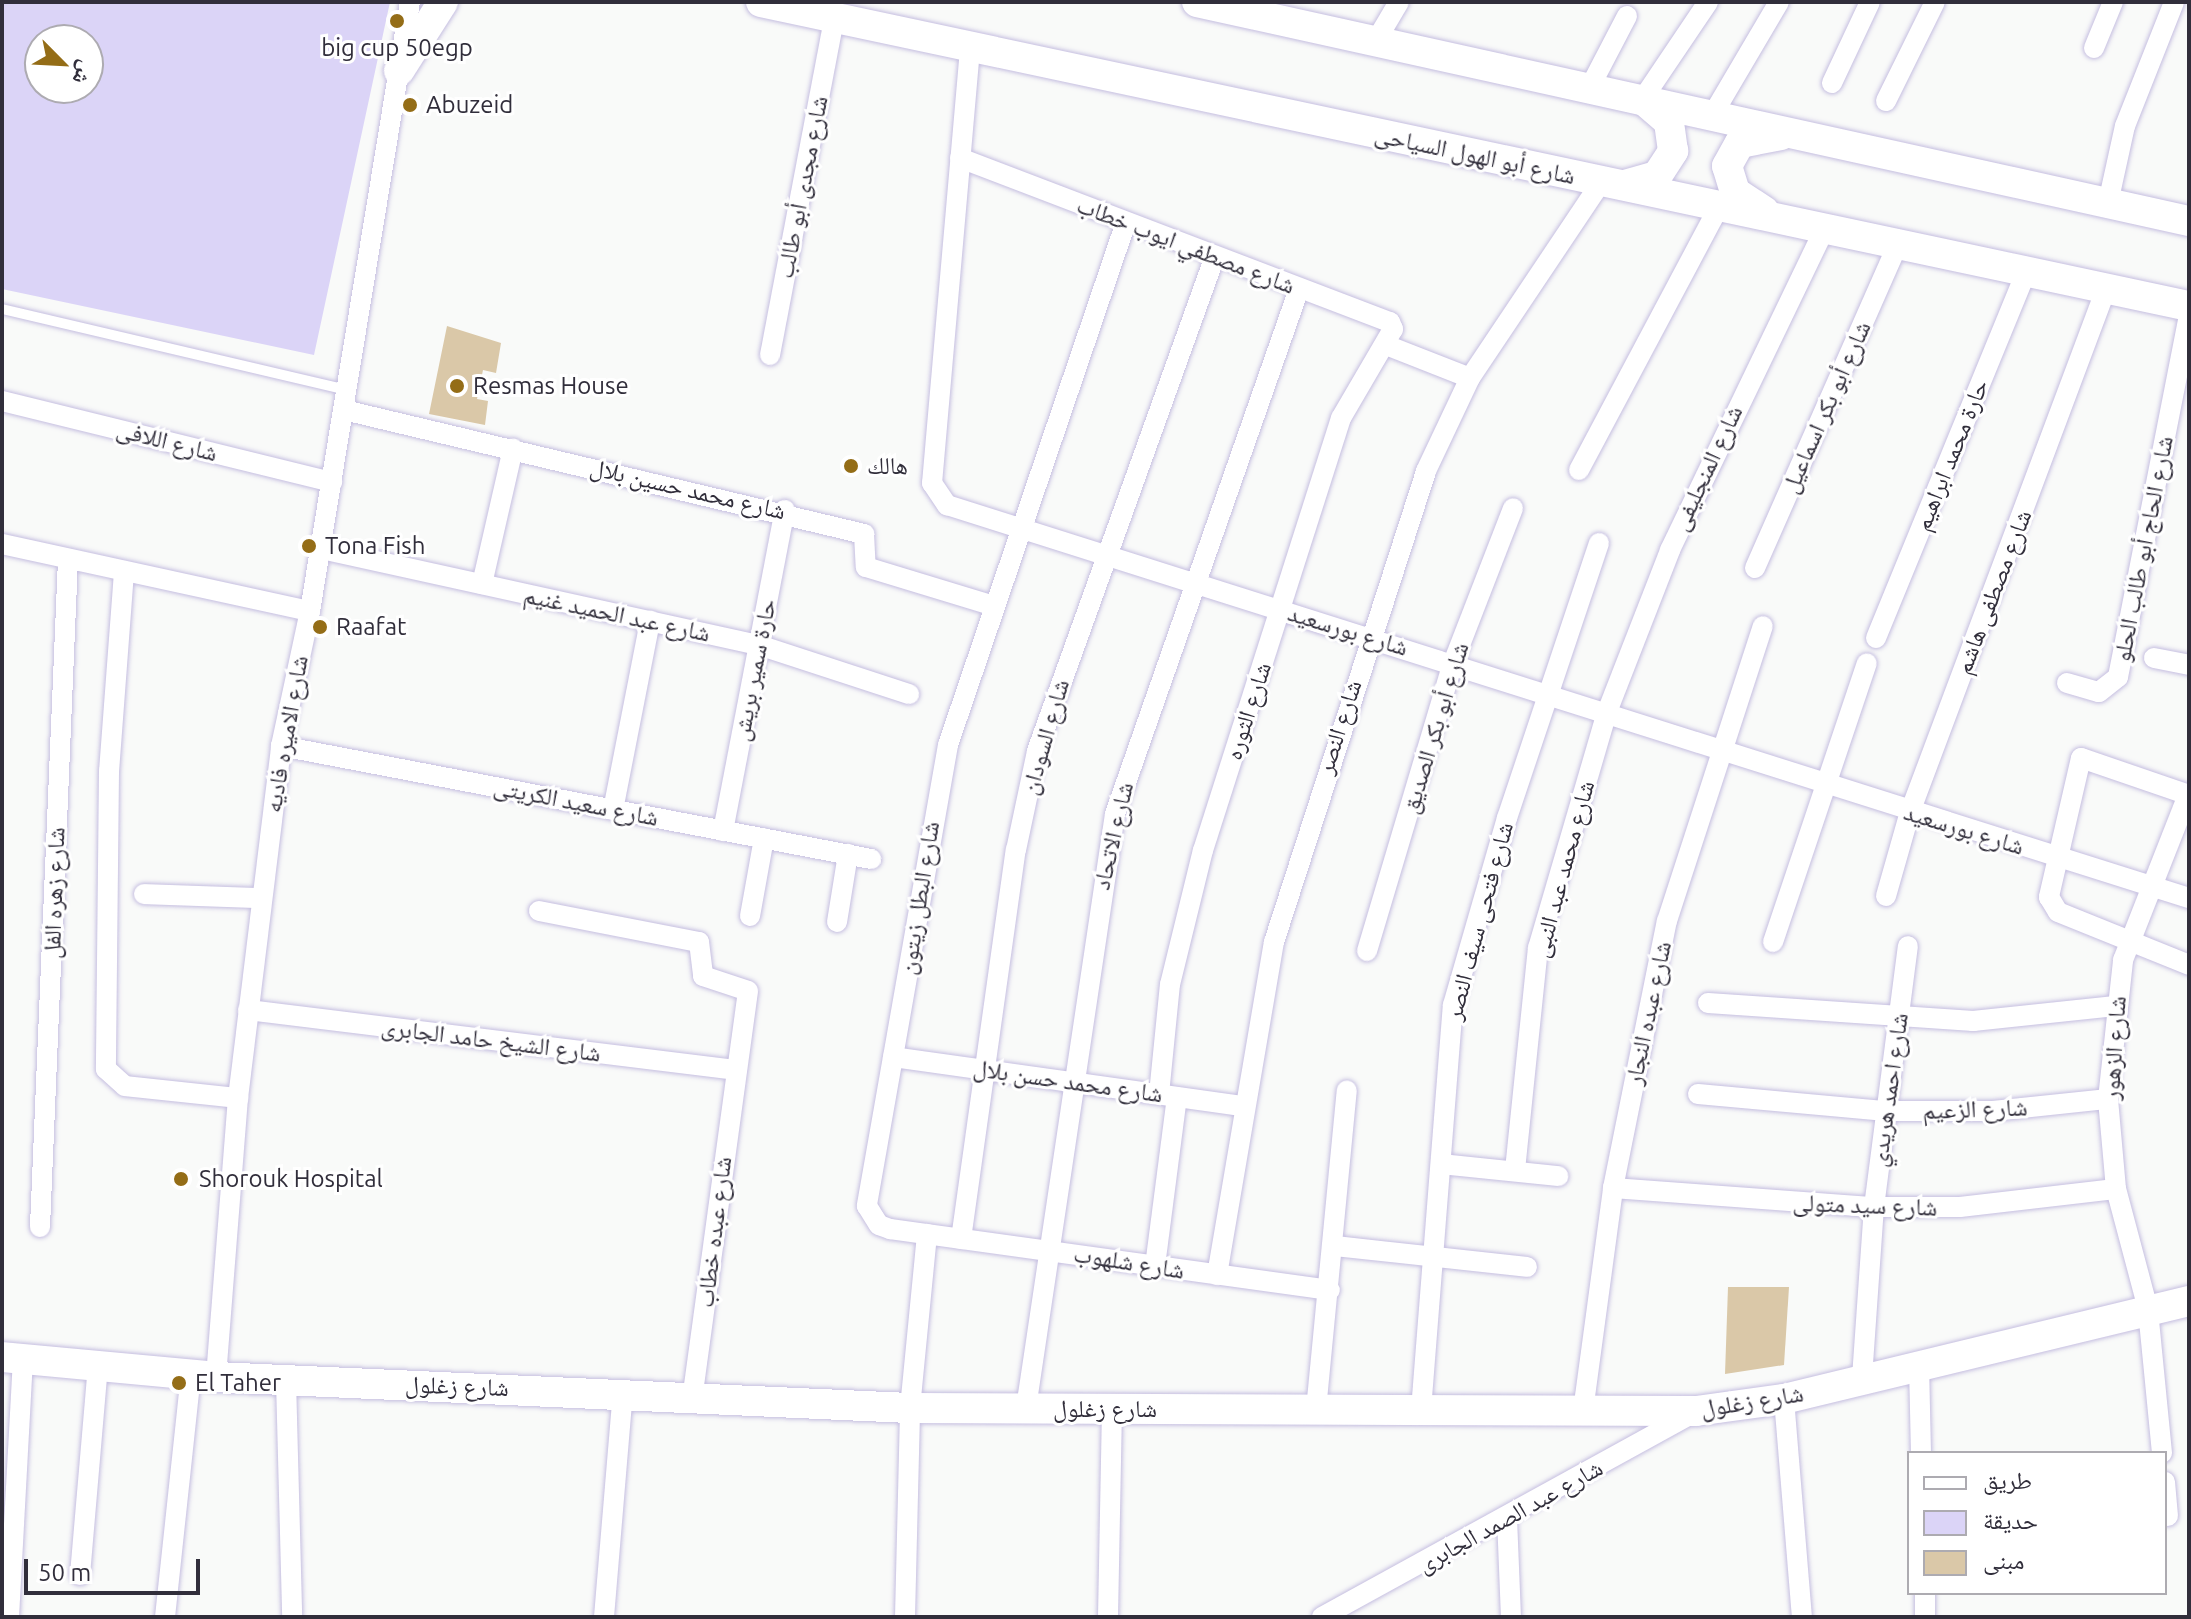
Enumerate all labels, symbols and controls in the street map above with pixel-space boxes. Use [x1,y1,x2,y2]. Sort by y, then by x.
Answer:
marker: big cup 50egp [388,12,406,30]
north arrow [24,24,104,104]
place label: big cup 50egp [321,34,473,62]
text: ش [68,57,101,89]
place label: Abuzeid [426,91,513,119]
street label: شارع مجدى أبو طالب [770,93,834,281]
marker: Abuzeid [401,96,419,114]
street label: شارع أبو الهول السياحى [1372,120,1578,190]
street label: شارع مصطفي ايوب خطاب [1073,190,1299,300]
street label: شارع أبو بكر اسماعيل [1775,316,1877,498]
place label: Resmas House [473,372,629,400]
street label: حارة محمد ابراهيم [1908,375,1994,535]
marker: Resmas House [448,377,466,395]
street label: شارع المنجليفى [1665,401,1749,535]
street label: شارع اللافى [113,415,221,467]
street label: شارع الحاج أبو طالب الحلو [2107,433,2179,665]
place label: هالك [867,452,908,480]
street label: شارع محمد حسين بلال [587,453,789,525]
marker: هالك [842,457,860,475]
street label: شارع مصطفى هاشم [1948,506,2038,678]
place label: Tona Fish [325,532,425,560]
marker: Tona Fish [300,537,318,555]
street label: شارع عبد الحميد غنيم [521,580,713,648]
street label: حارة سمير بريش [726,596,782,744]
street label: شارع بورسعيد [1285,598,1411,662]
place label: Raafat [336,613,406,641]
marker: Raafat [311,618,329,636]
street label: شارع أبو بكر الصديق [1395,639,1475,817]
street label: شارع الاميره فاديه [258,653,314,815]
street label: شارع الثوره [1219,659,1277,763]
street label: شارع السودان [1015,676,1075,798]
street label: شارع النصر [1310,676,1368,778]
street label: شارع سعيد الكريتى [491,772,661,832]
street label: شارع محمد عبد النبى [1526,777,1600,961]
street label: شارع الاتحاد [1087,779,1139,893]
street label: شارع بورسعيد [1901,797,2027,861]
street label: شارع البطل زيتون [893,819,945,977]
street label: شارع فتحى سيف النصر [1439,819,1519,1023]
street label: شارع زهره الفل [37,827,71,959]
street label: شارع عبده النجار [1619,939,1677,1087]
street label: شارع الزهور [2096,995,2132,1101]
street label: شارع احمد هريدي [1864,1011,1914,1169]
street label: شارع الشيخ حامد الجابرى [380,1012,602,1068]
street label: شارع محمد حسن بلال [971,1053,1165,1109]
street label: شارع الزعيم [1922,1093,2028,1125]
street label: شارع عبده خطاب [690,1155,738,1309]
place label: Shorouk Hospital [199,1165,383,1193]
marker: Shorouk Hospital [170,1168,192,1190]
street label: شارع سيد متولى [1792,1188,1938,1222]
street label: شارع شلهوب [1072,1239,1186,1285]
place label: El Taher [195,1369,281,1397]
street label: شارع زغلول [405,1370,509,1402]
marker: El Taher [170,1374,188,1392]
street label: شارع زغلول [1698,1379,1806,1423]
street label: شارع زغلول [1053,1395,1157,1423]
legend [1907,1451,2167,1595]
street label: شارع عبد الصمد الجابرى [1412,1453,1608,1579]
text: طريق [1983,1467,2032,1494]
text: حديقة [1983,1507,2038,1534]
scale bar [28,1543,204,1593]
text: مبنى [1983,1547,2024,1574]
text: 50 m [38,1559,91,1586]

